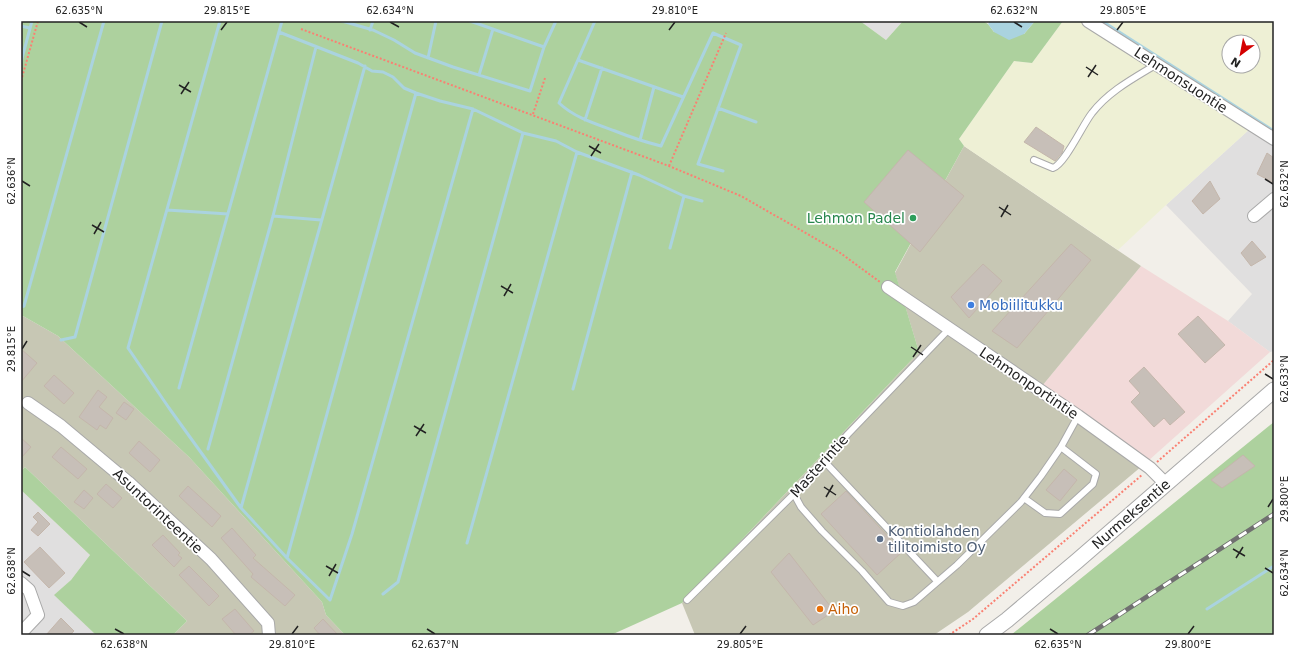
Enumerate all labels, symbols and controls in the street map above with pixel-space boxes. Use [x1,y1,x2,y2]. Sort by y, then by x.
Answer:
text: 62.635°N [55,5,103,16]
text: 29.815°E [204,5,250,16]
text: 62.634°N [366,5,414,16]
text: 29.810°E [652,5,698,16]
text: 62.632°N [990,5,1038,16]
text: 29.805°E [1100,5,1146,16]
north arrow [1221,34,1261,74]
street label: Lehmonsuontie [1131,44,1231,116]
text: N [1229,54,1243,70]
text: 62.636°N [6,157,17,205]
text: 62.632°N [1279,160,1290,208]
place label: Lehmon Padel [807,210,905,226]
marker: Lehmon Padel [908,213,918,223]
place label: Mobiilitukku [979,297,1063,313]
marker: Mobiilitukku [966,300,976,310]
text: 29.815°E [6,326,17,372]
street label: Lehmonportintie [977,344,1081,422]
text: 62.633°N [1279,355,1290,403]
street label: Masterintie [787,431,851,501]
street label: Asuntorinteentie [110,465,206,557]
street label: Nurmeksentie [1089,476,1173,552]
text: 29.800°E [1279,476,1290,522]
place label: Kontiolahden tilitoimisto Oy [888,523,986,555]
marker: Kontiolahden tilitoimisto Oy [875,534,885,544]
text: 62.638°N [6,547,17,595]
text: 62.634°N [1279,549,1290,597]
place label: Aiho [828,601,859,617]
marker: Aiho [815,604,825,614]
text: 62.638°N [100,639,148,650]
text: 29.810°E [269,639,315,650]
text: 62.637°N [411,639,459,650]
text: 29.805°E [717,639,763,650]
text: 62.635°N [1034,639,1082,650]
text: 29.800°E [1165,639,1211,650]

